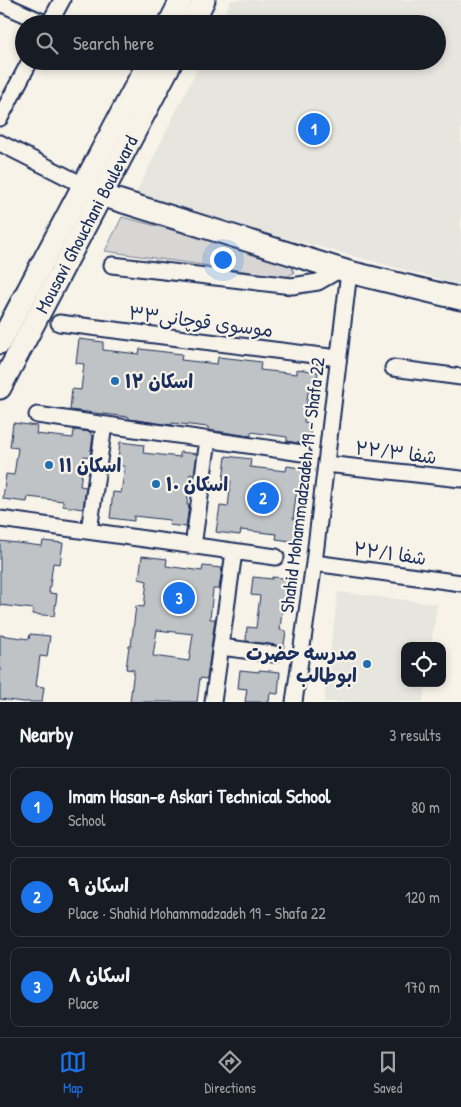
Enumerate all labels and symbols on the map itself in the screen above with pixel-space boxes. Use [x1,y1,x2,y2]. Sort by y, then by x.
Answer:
pin: 1 [298,110,330,148]
street label: Mousavi Ghouchani Boulevard [29,130,144,318]
your location [210,247,236,273]
street label: موسوی قوچانی۳۳ [127,299,275,343]
street label: Shahid Mohammadzadeh 19 - Shafa 22 [273,356,331,614]
place label: اسکان ۱۲ [125,368,193,394]
marker: اسکان ۱۲ [109,375,121,387]
street label: شفا ۲۲/۳ [354,434,438,470]
place label: اسکان ۱۱ [59,452,121,478]
marker: اسکان ۱۱ [43,459,55,471]
place label: اسکان ۱۰ [166,471,228,497]
marker: اسکان ۱۰ [150,478,162,490]
pin: 2 [247,479,279,517]
street label: ۲۲/۱ شفا [352,535,428,571]
pin: 3 [163,579,195,617]
place label: مدرسه حضرت ابوطالب [246,640,357,688]
marker: مدرسه حضرت ابوطالب [361,658,373,670]

